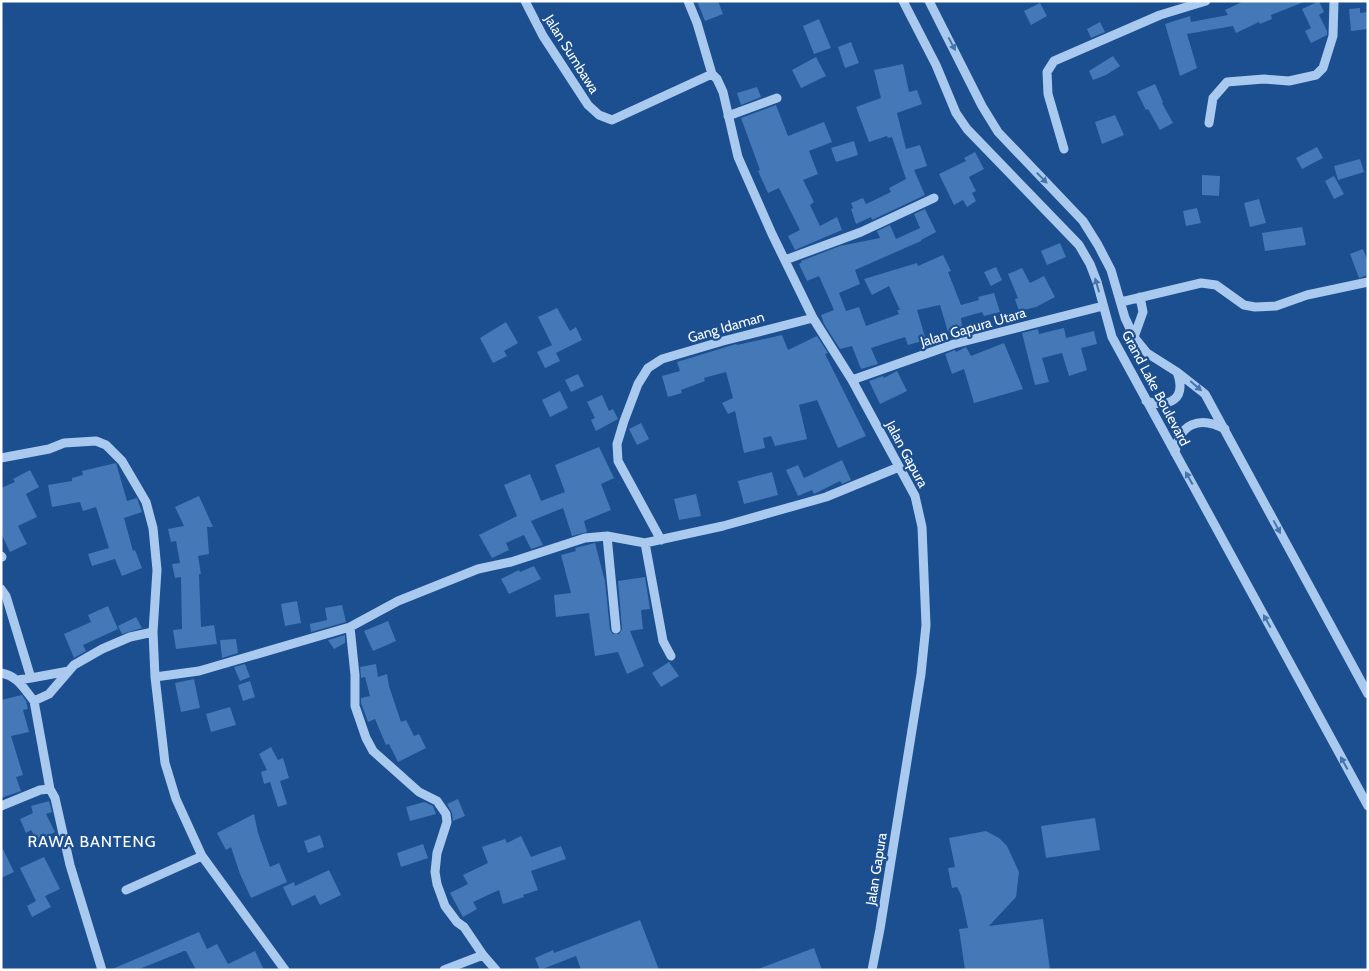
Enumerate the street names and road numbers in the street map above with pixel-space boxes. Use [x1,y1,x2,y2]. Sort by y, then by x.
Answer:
street label: Jalan Sumbawa [540,10,604,97]
street label: Jalan Gapura Utara [917,303,1028,351]
street label: Gang Idaman [686,307,767,347]
street label: Grand Lake Boulevard [1118,327,1194,449]
street label: Jalan Gapura [881,416,932,491]
street label: Jalan Gapura [861,831,891,908]

